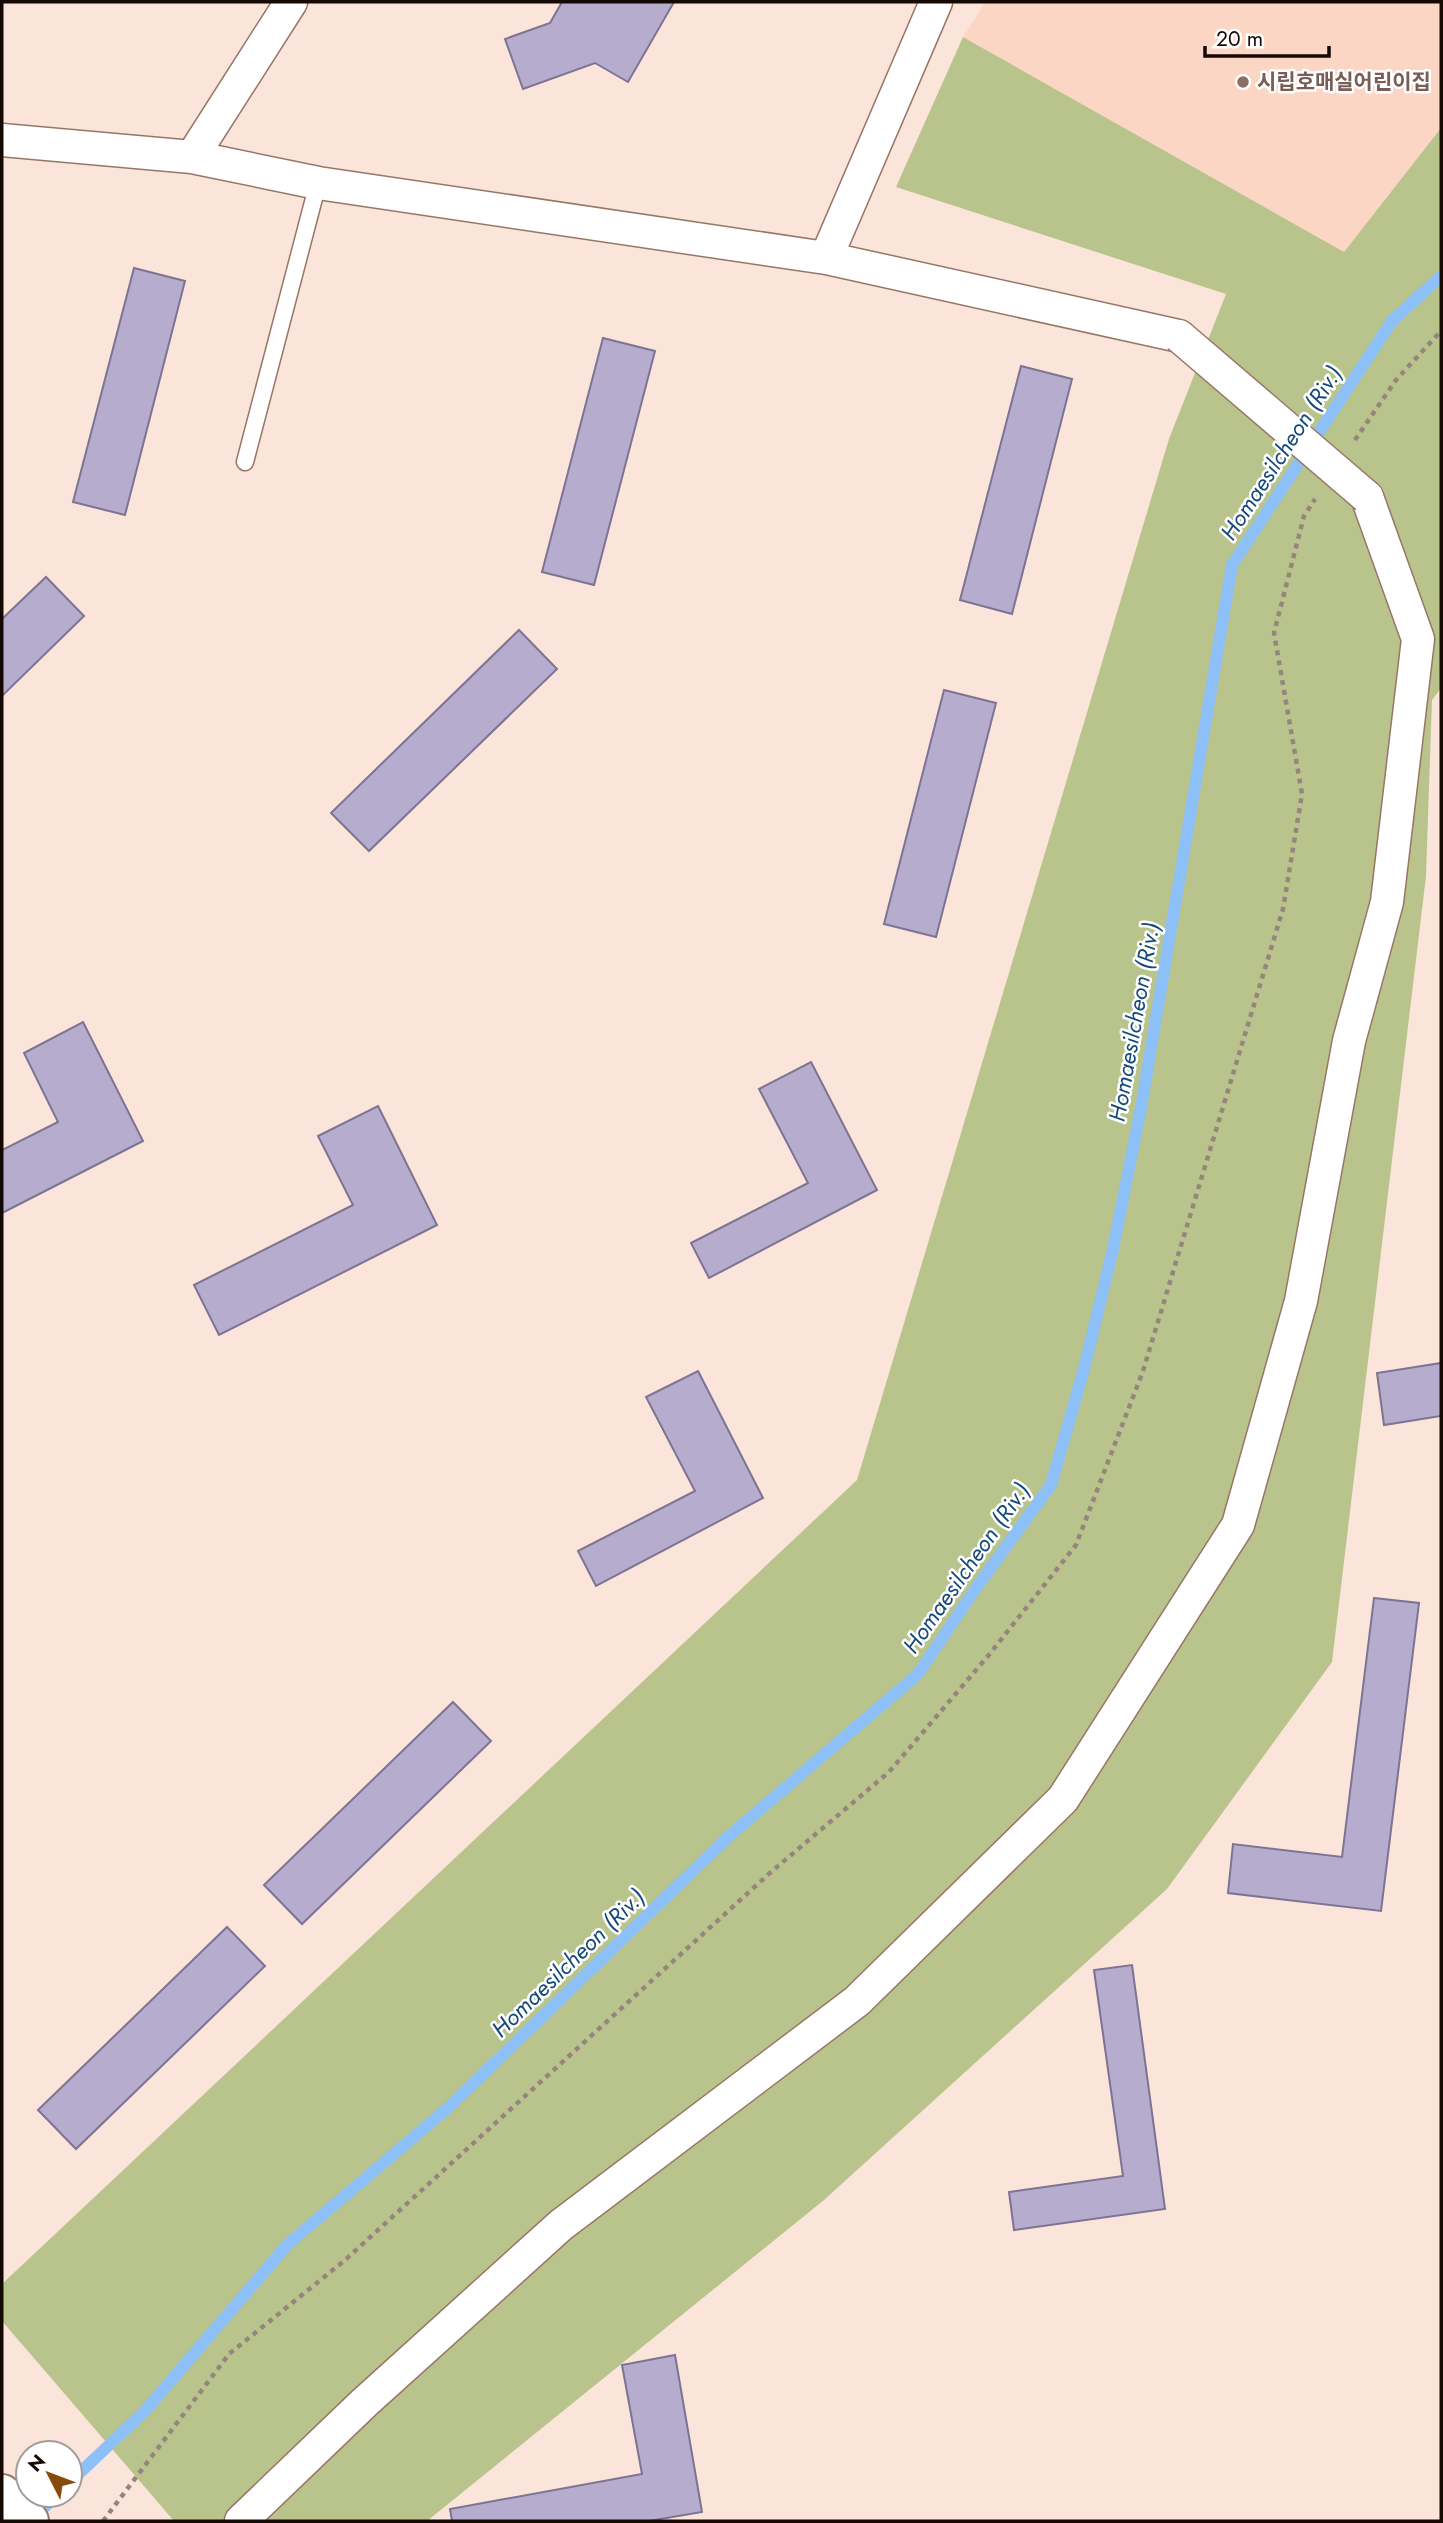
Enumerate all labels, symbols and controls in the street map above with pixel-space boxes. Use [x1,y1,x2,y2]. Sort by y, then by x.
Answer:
scale bar [1205,14,1329,58]
text: 20 m [1216,24,1263,54]
place label: 시립호매실어린이집 [1257,67,1431,97]
marker: 시립호매실어린이집 [1235,74,1251,90]
water label: Homaesilcheon (Riv.) [1212,359,1350,547]
water label: Homaesilcheon (Riv.) [1100,920,1168,1124]
water label: Homaesilcheon (Riv.) [894,1476,1038,1660]
water label: Homaesilcheon (Riv.) [484,1881,652,2045]
north arrow [14,2439,84,2509]
text: N [22,2448,52,2478]

